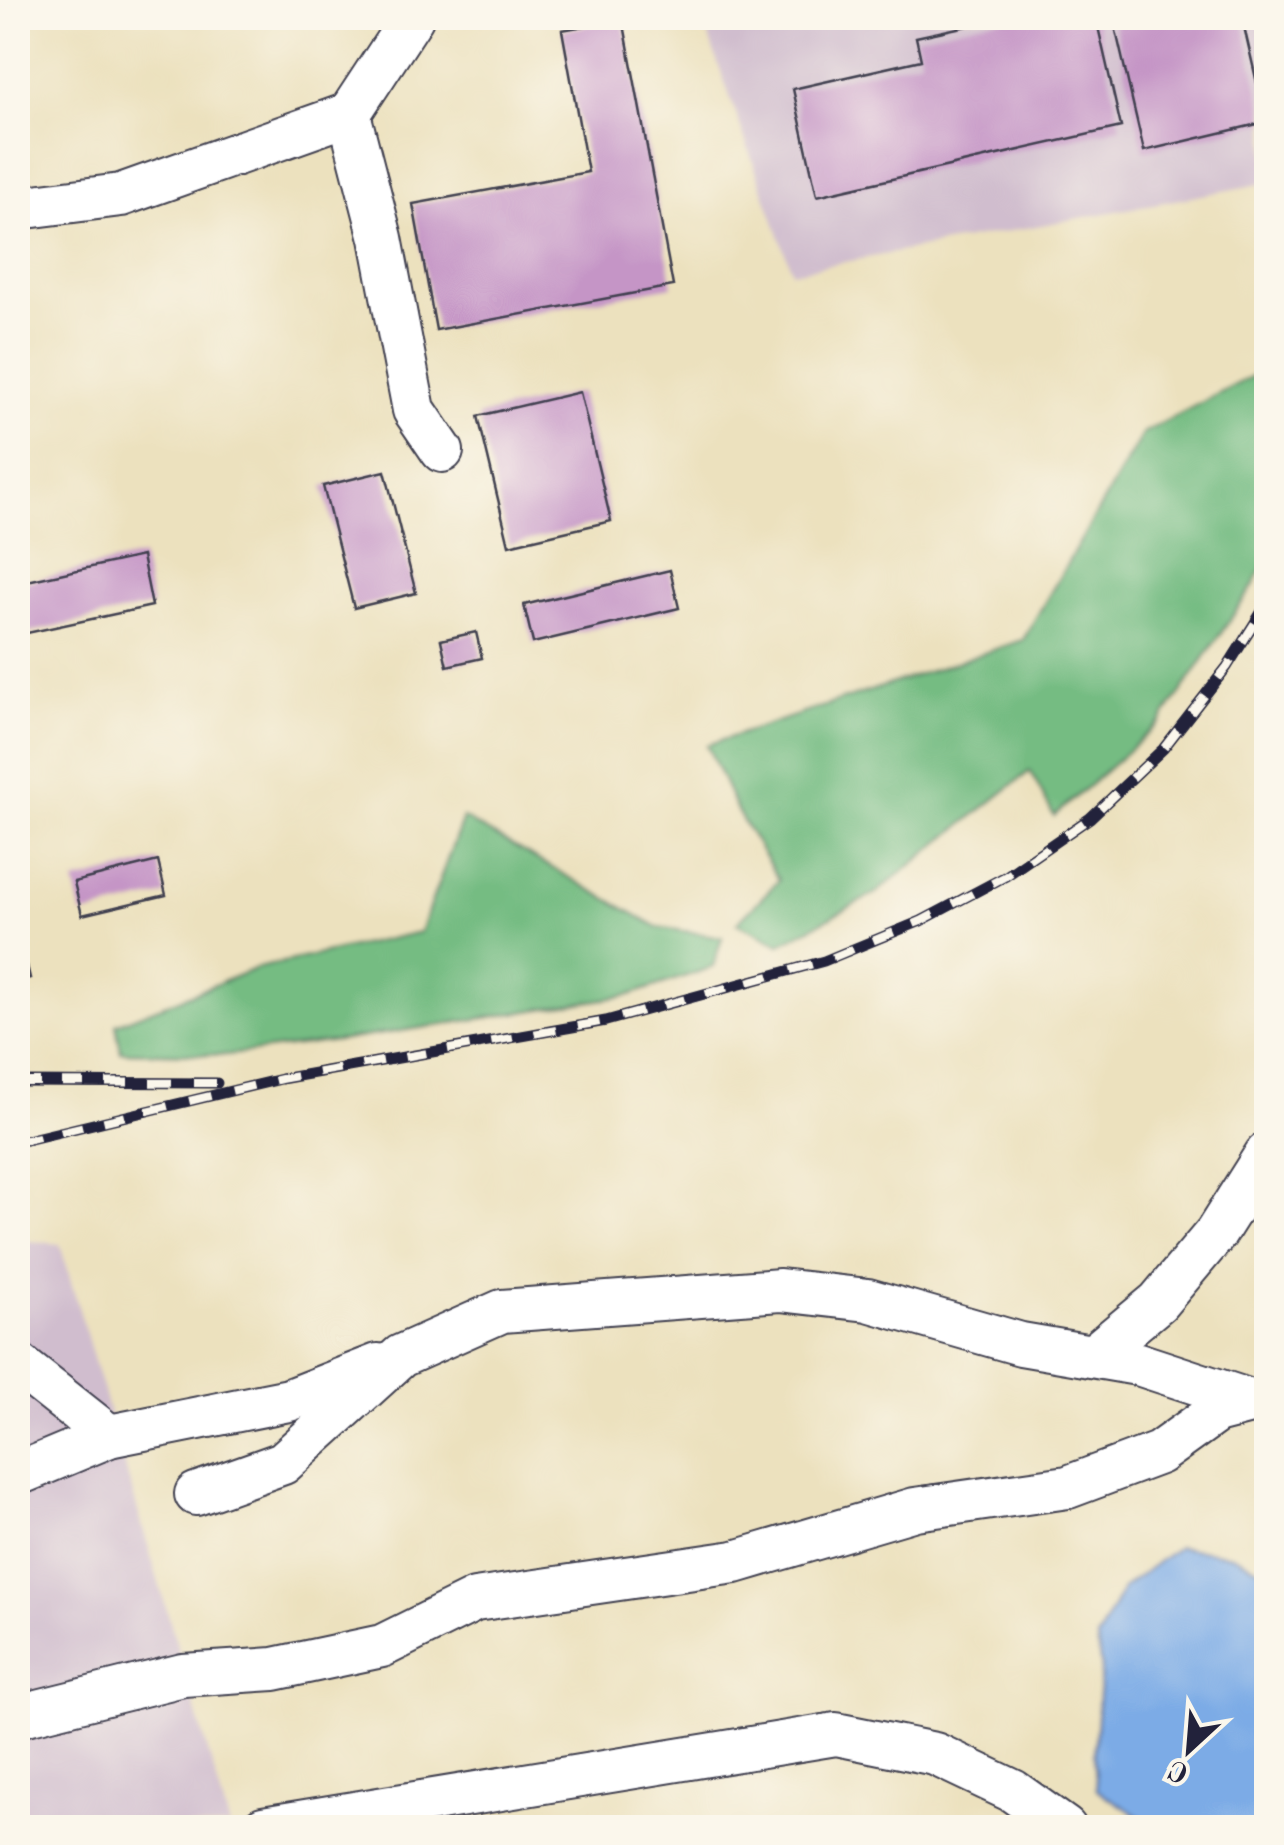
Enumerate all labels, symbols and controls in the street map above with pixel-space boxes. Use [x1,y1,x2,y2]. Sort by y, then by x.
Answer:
north arrow [1139,1700,1239,1800]
text: С [1164,1753,1194,1787]

